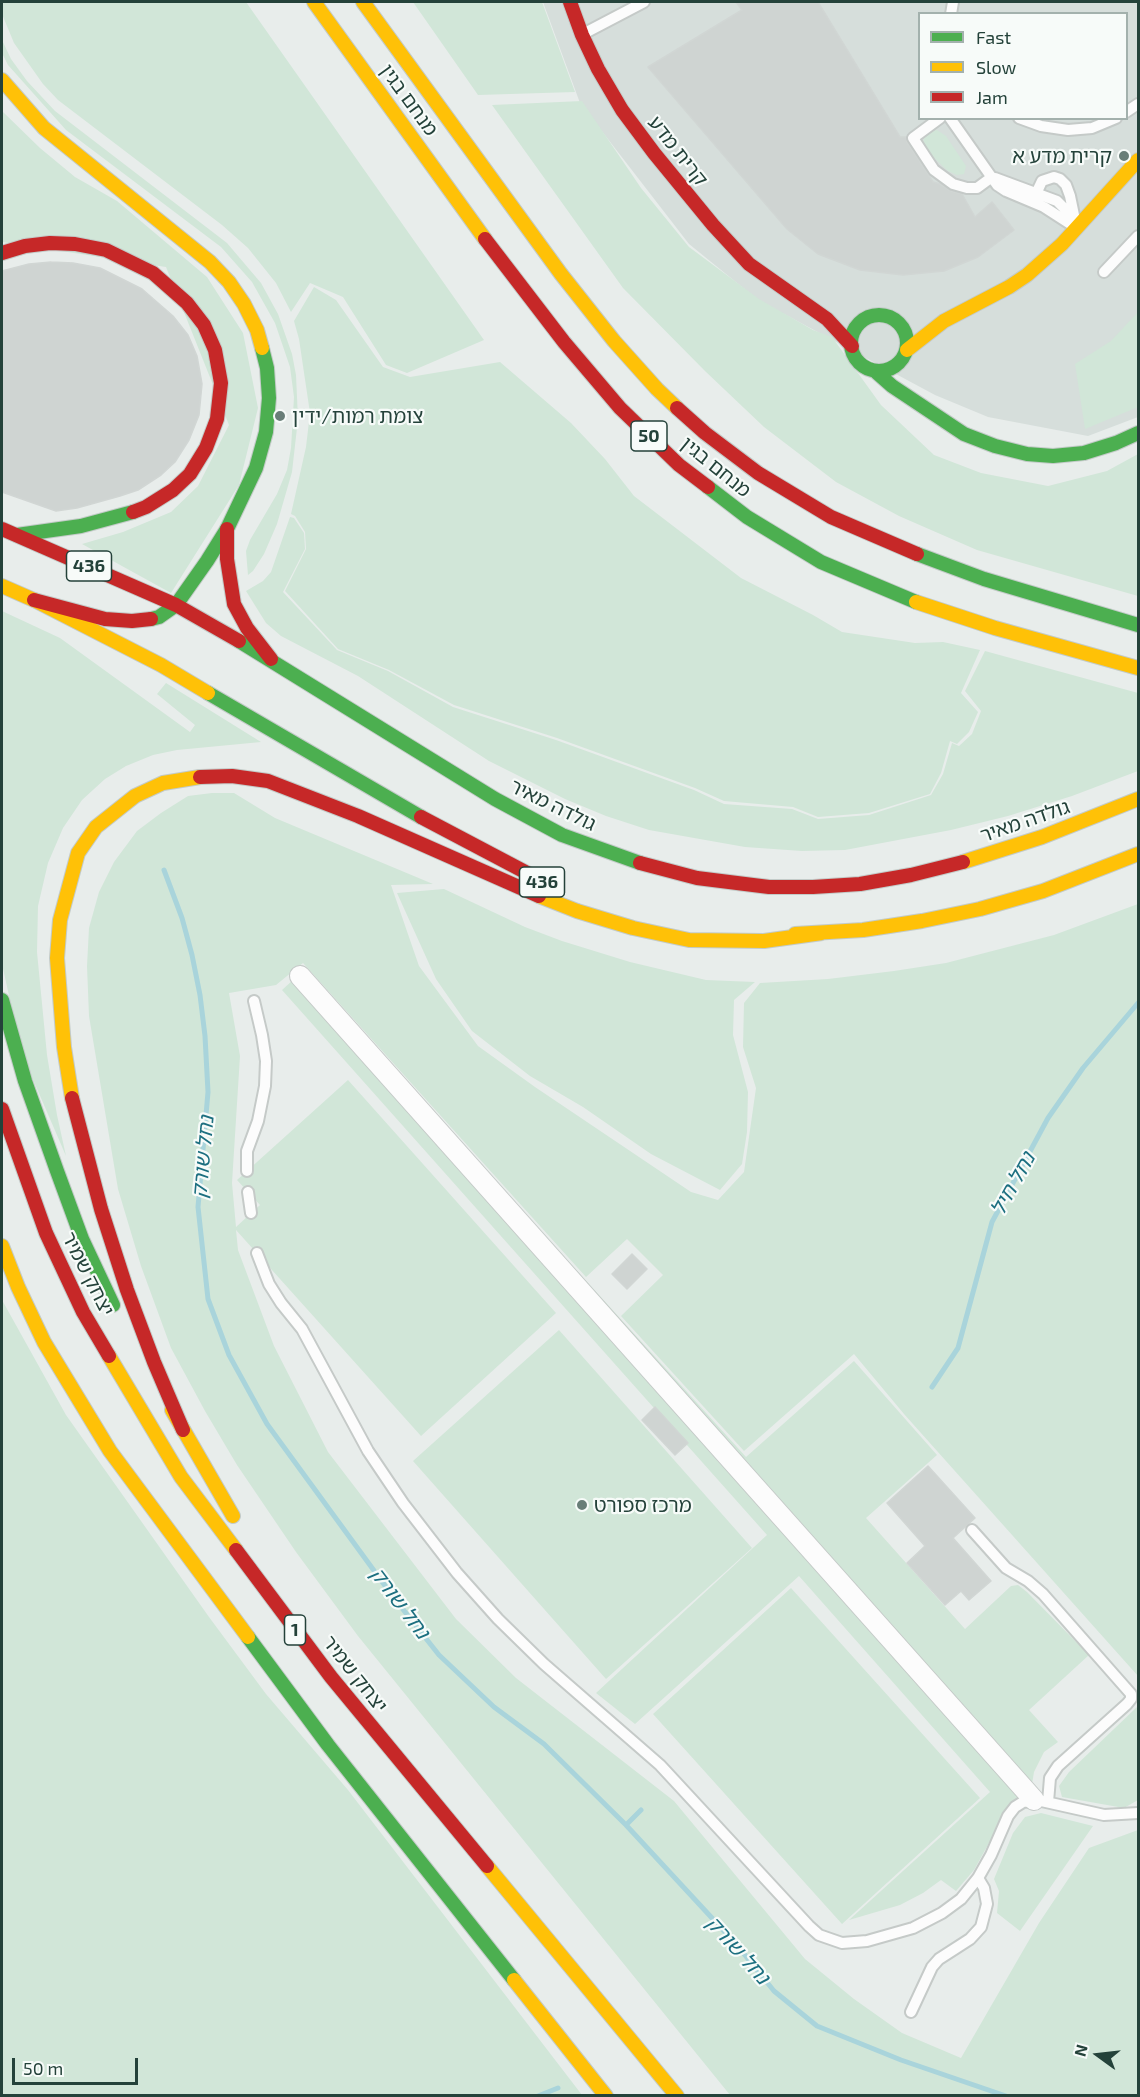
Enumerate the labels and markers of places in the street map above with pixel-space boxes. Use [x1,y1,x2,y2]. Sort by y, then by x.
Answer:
place label: קרית מדע א [1012,144,1112,168]
marker: קרית מדע א [1117,149,1131,163]
place label: צומת רמות/ידין [292,404,423,428]
marker: צומת רמות/ידין [273,409,287,423]
place label: מרכז ספורט [594,1493,692,1517]
marker: מרכז ספורט [575,1498,589,1512]

